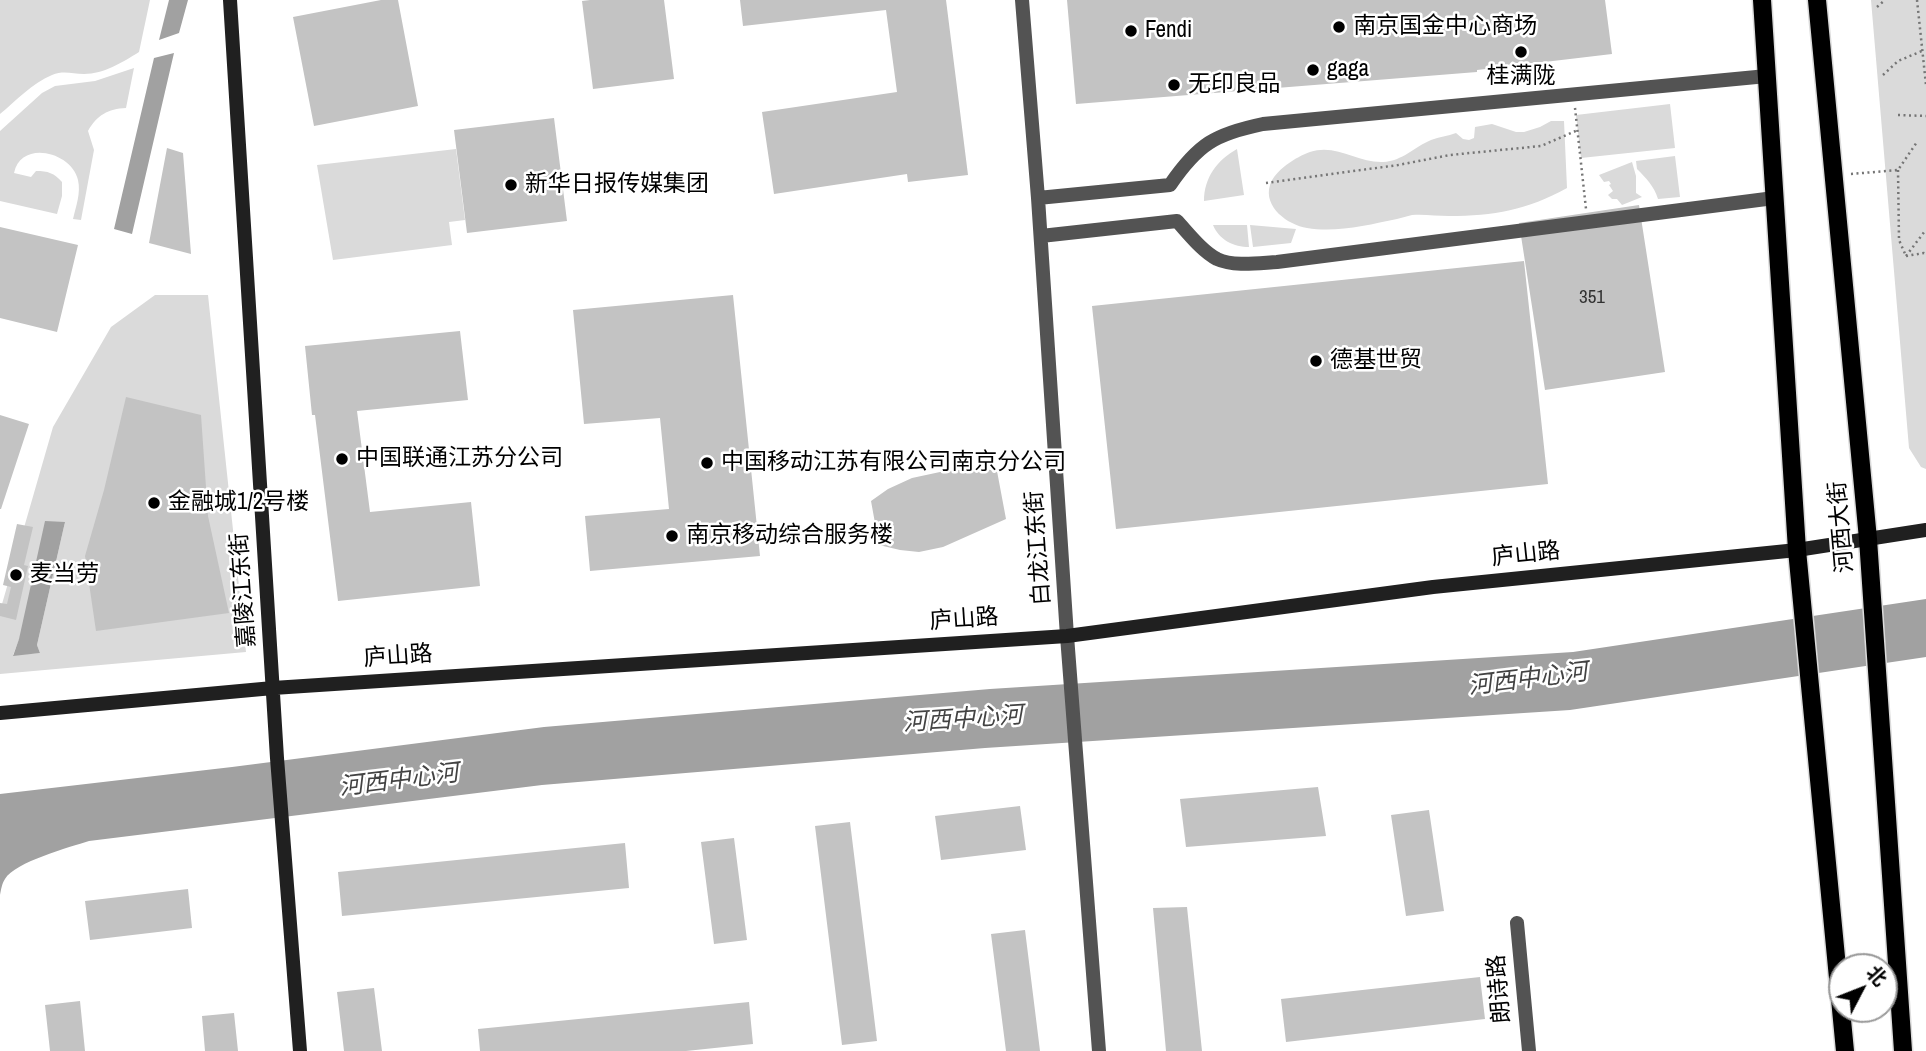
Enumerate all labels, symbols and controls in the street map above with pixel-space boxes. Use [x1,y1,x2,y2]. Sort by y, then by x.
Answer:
place label: 南京国金中心商场 [1353,13,1537,41]
place label: Fendi [1145,17,1192,45]
marker: 南京国金中心商场 [1331,19,1347,35]
marker: Fendi [1123,23,1139,39]
marker: 桂满陇 [1513,44,1529,60]
place label: gaga [1327,56,1369,84]
marker: gaga [1305,62,1321,78]
place label: 桂满陇 [1487,63,1555,91]
place label: 无印良品 [1188,71,1280,99]
marker: 无印良品 [1166,77,1182,93]
place label: 新华日报传媒集团 [525,171,709,199]
marker: 新华日报传媒集团 [503,177,519,193]
house number: 351 [1579,287,1605,309]
place label: 德基世贸 [1330,347,1422,375]
marker: 德基世贸 [1308,353,1324,369]
place label: 中国联通江苏分公司 [356,445,563,473]
place label: 中国移动江苏有限公司南京分公司 [721,449,1066,477]
marker: 中国联通江苏分公司 [334,451,350,467]
marker: 中国移动江苏有限公司南京分公司 [699,455,715,471]
street label: 河西大街 [1824,480,1860,574]
place label: 金融城1/2号楼 [168,489,309,517]
street label: 白龙江东街 [1021,490,1057,606]
marker: 金融城1/2号楼 [146,495,162,511]
place label: 南京移动综合服务楼 [686,522,893,550]
marker: 南京移动综合服务楼 [664,528,680,544]
street label: 嘉陵江东街 [226,532,262,648]
street label: 庐山路 [1490,538,1562,572]
place label: 麦当劳 [30,561,99,589]
marker: 麦当劳 [8,567,24,583]
street label: 庐山路 [929,604,999,636]
street label: 庐山路 [363,641,433,673]
water label: 河西中心河 [1467,658,1589,702]
water label: 河西中心河 [902,701,1024,739]
water label: 河西中心河 [338,759,460,803]
street label: 朗诗路 [1483,953,1517,1025]
north arrow [1828,953,1898,1023]
text: 北 [1861,960,1893,991]

